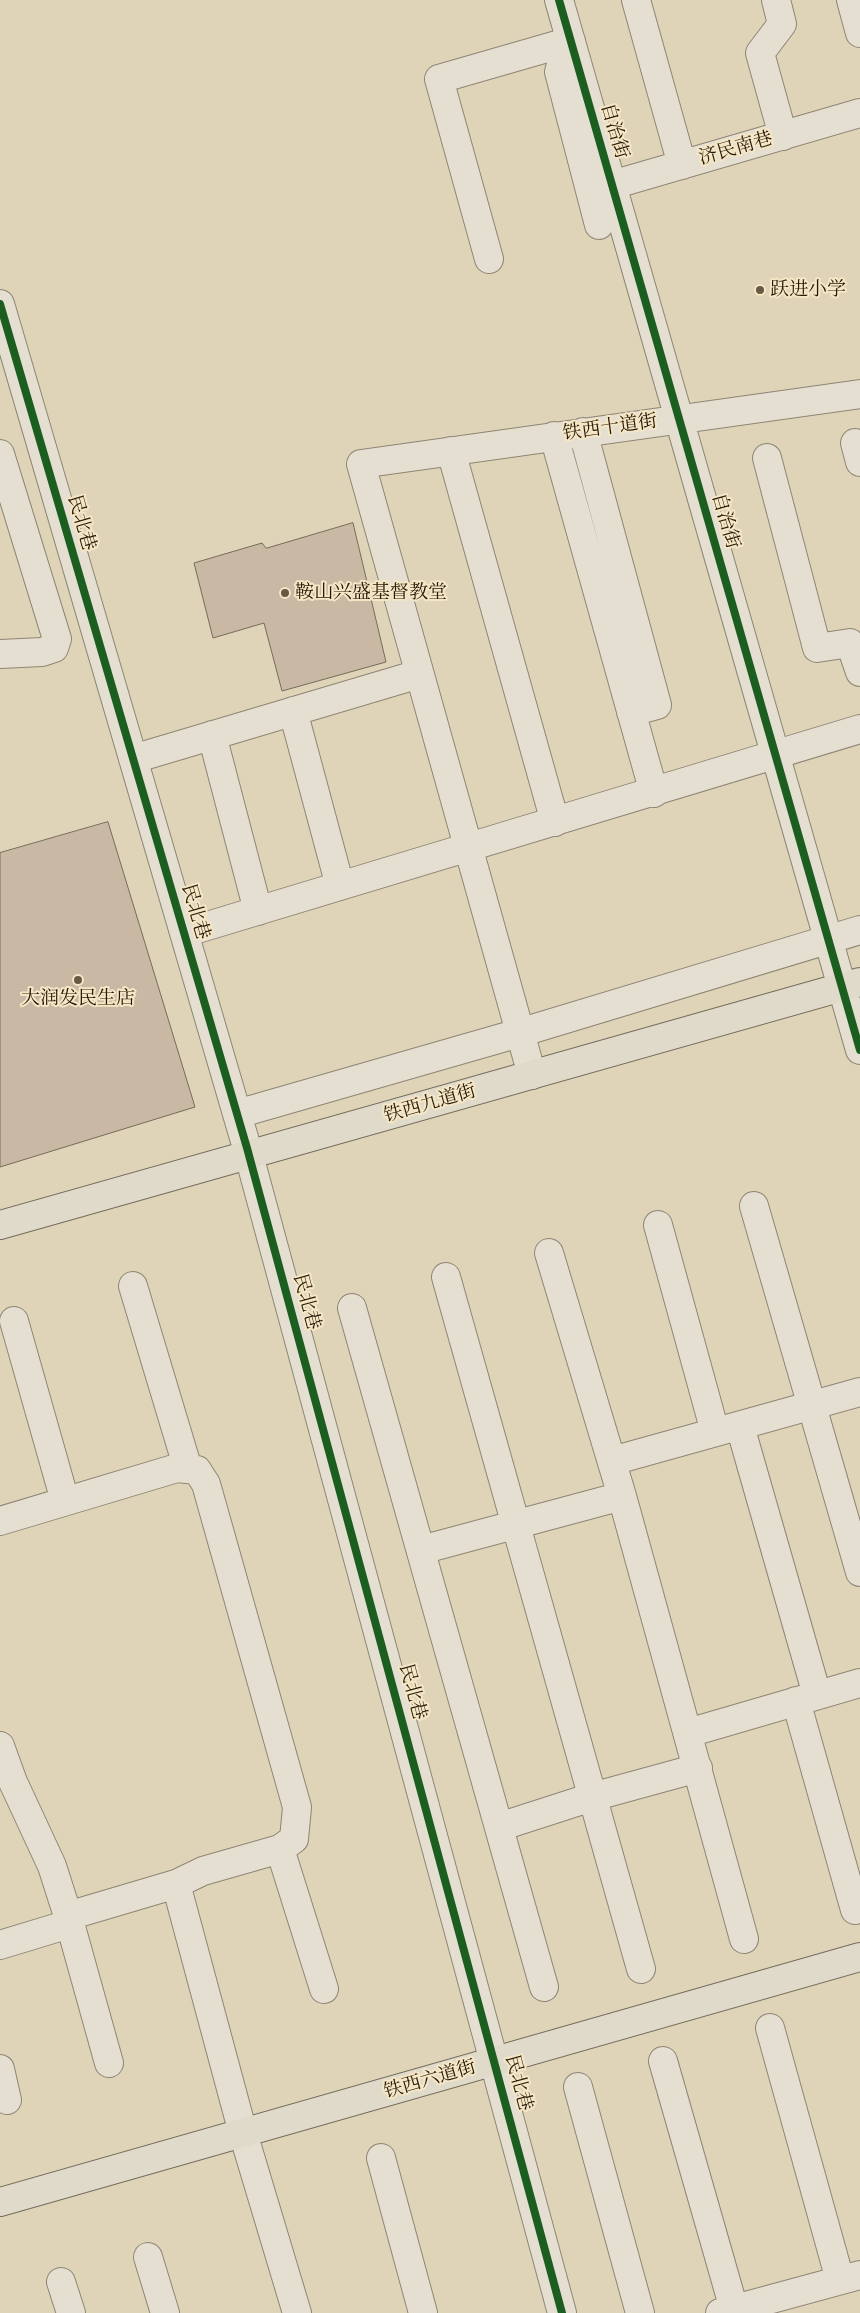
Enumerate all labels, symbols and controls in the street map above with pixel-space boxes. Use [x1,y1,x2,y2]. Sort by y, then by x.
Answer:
street label: 自治街 [595,100,633,162]
street label: 济民南巷 [696,128,776,170]
place label: 跃进小学 [770,279,846,301]
marker: 跃进小学 [754,284,766,296]
street label: 铁西十道街 [561,410,659,446]
street label: 自治街 [706,490,744,552]
street label: 民北巷 [62,492,100,554]
place label: 鞍山兴盛基督教堂 [295,582,447,604]
marker: 鞍山兴盛基督教堂 [279,587,291,599]
street label: 民北巷 [176,881,214,943]
marker: 大润发民生店 [72,974,84,986]
place label: 大润发民生店 [21,988,135,1010]
street label: 铁西九道街 [381,1080,479,1128]
street label: 民北巷 [288,1272,324,1332]
street label: 民北巷 [394,1662,430,1722]
street label: 民北巷 [500,2053,536,2113]
street label: 铁西六道街 [381,2056,479,2104]

